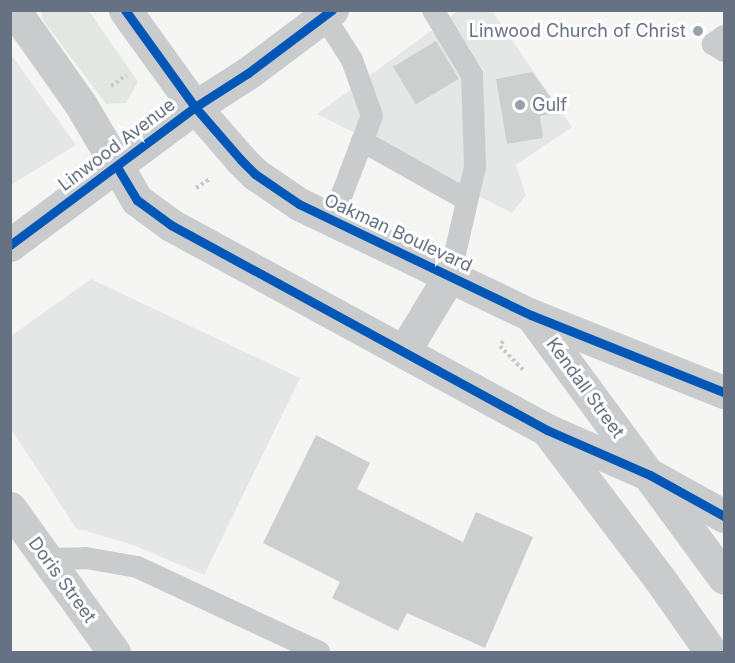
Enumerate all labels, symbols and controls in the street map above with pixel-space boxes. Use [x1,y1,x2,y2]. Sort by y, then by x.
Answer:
place label: Linwood Church of Christ [469,20,686,42]
marker: Linwood Church of Christ [691,24,705,38]
street label: Linwood Avenue [54,94,180,196]
place label: Gulf [532,94,567,116]
marker: Gulf [513,98,527,112]
street label: Oakman Boulevard [321,189,475,277]
street label: Kendall Street [542,334,628,442]
street label: Doris Street [24,533,100,627]

